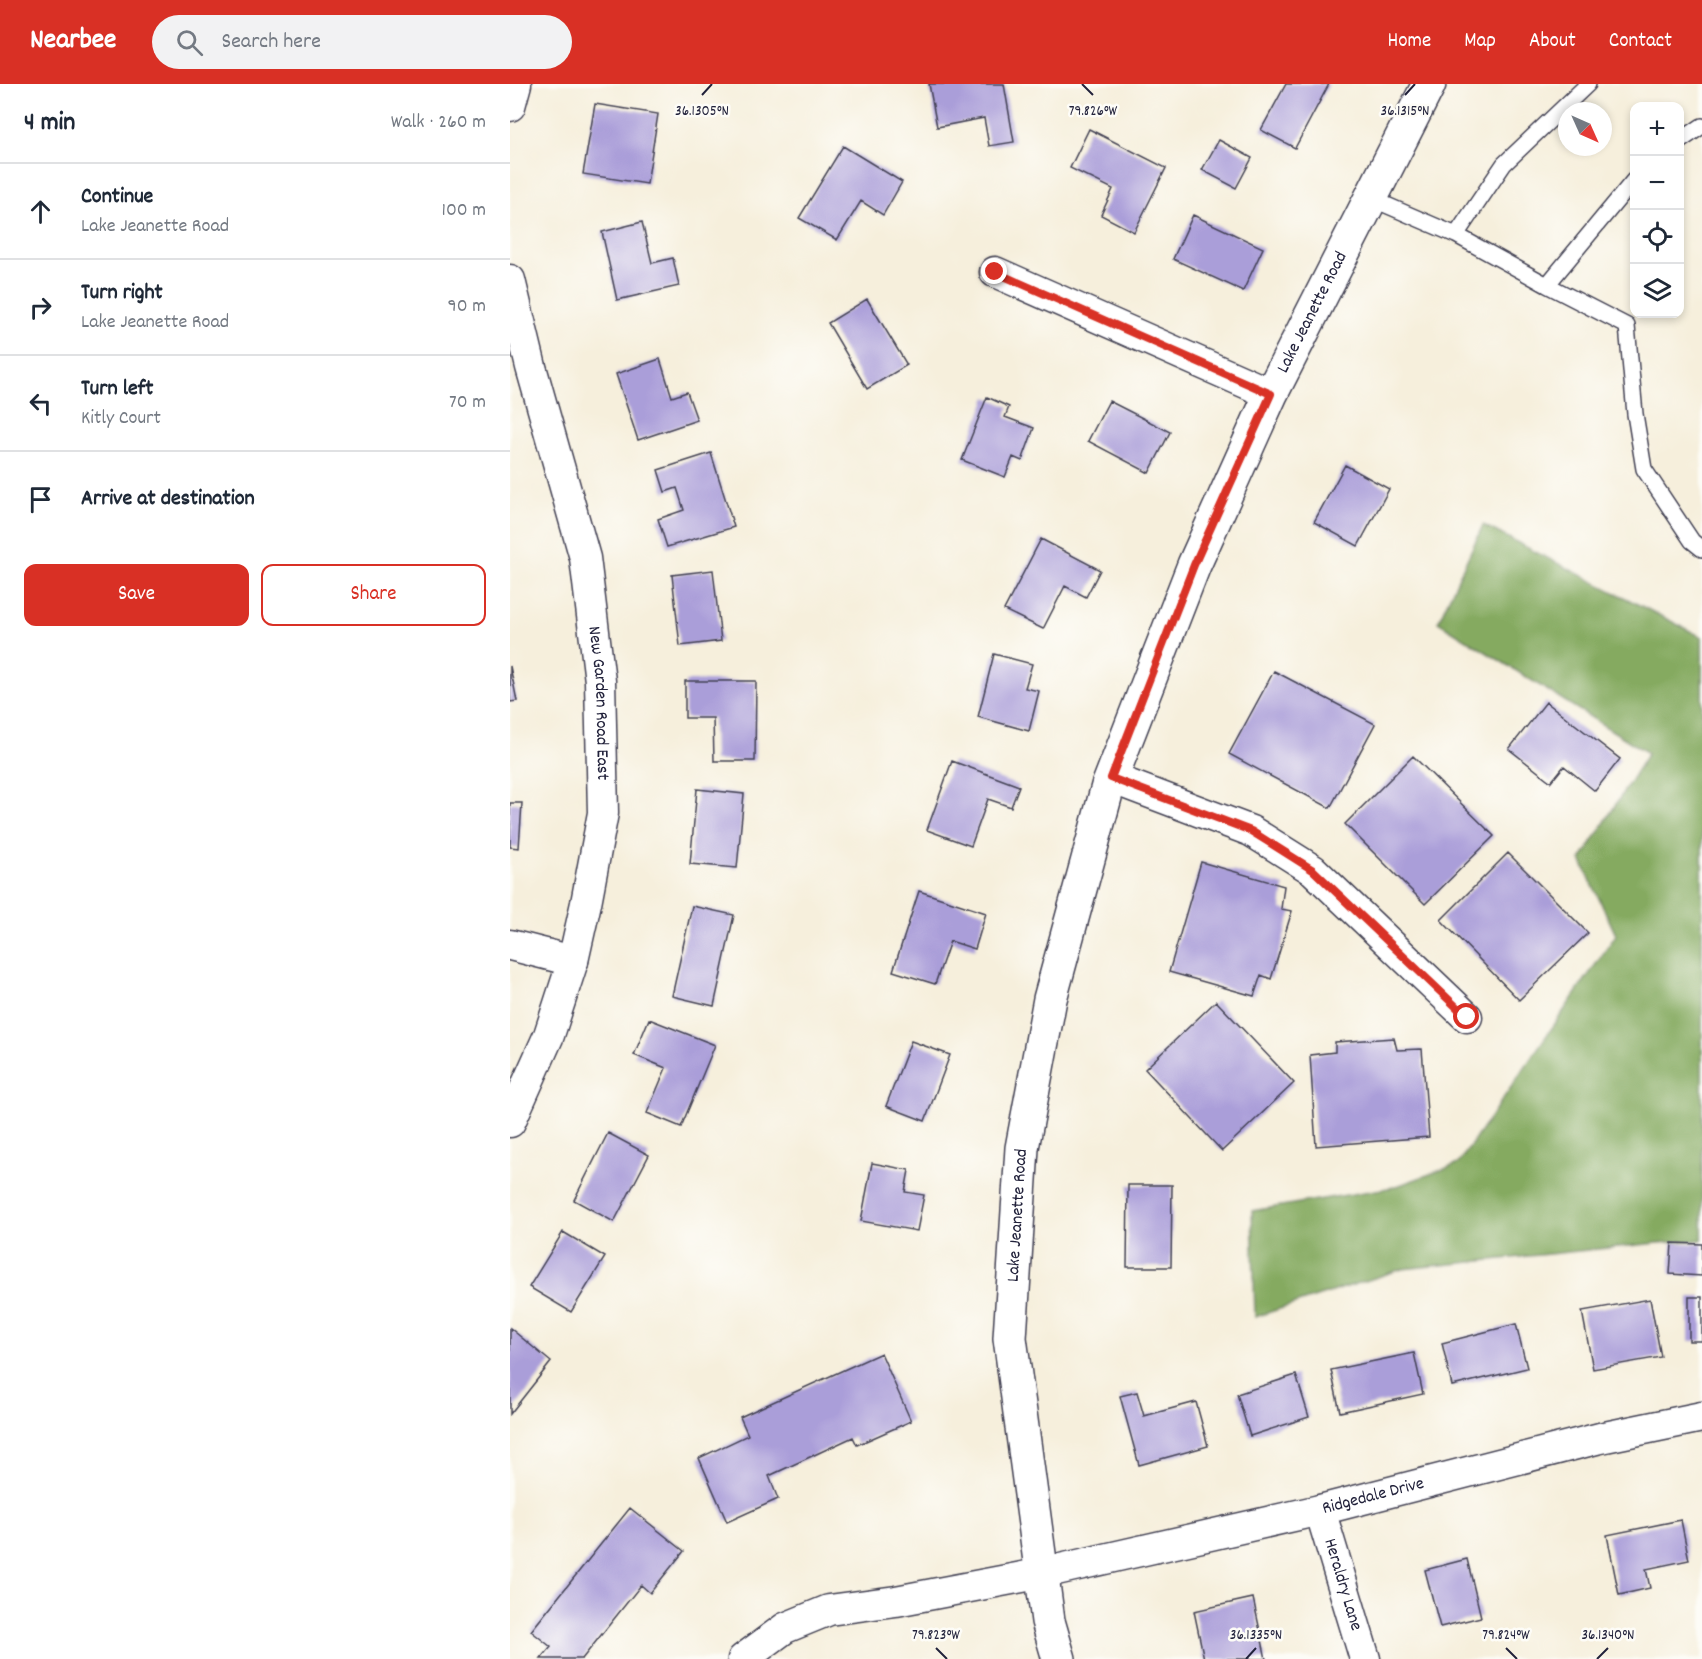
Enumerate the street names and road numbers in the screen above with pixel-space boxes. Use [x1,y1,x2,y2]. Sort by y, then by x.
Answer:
street label: Lake Jeanette Road [1271,247,1354,378]
street label: New Garden Road East [581,625,615,781]
street label: Lake Jeanette Road [1001,1148,1034,1283]
street label: Ridgedale Drive [1320,1471,1427,1521]
street label: Heraldry Lane [1317,1535,1368,1634]

